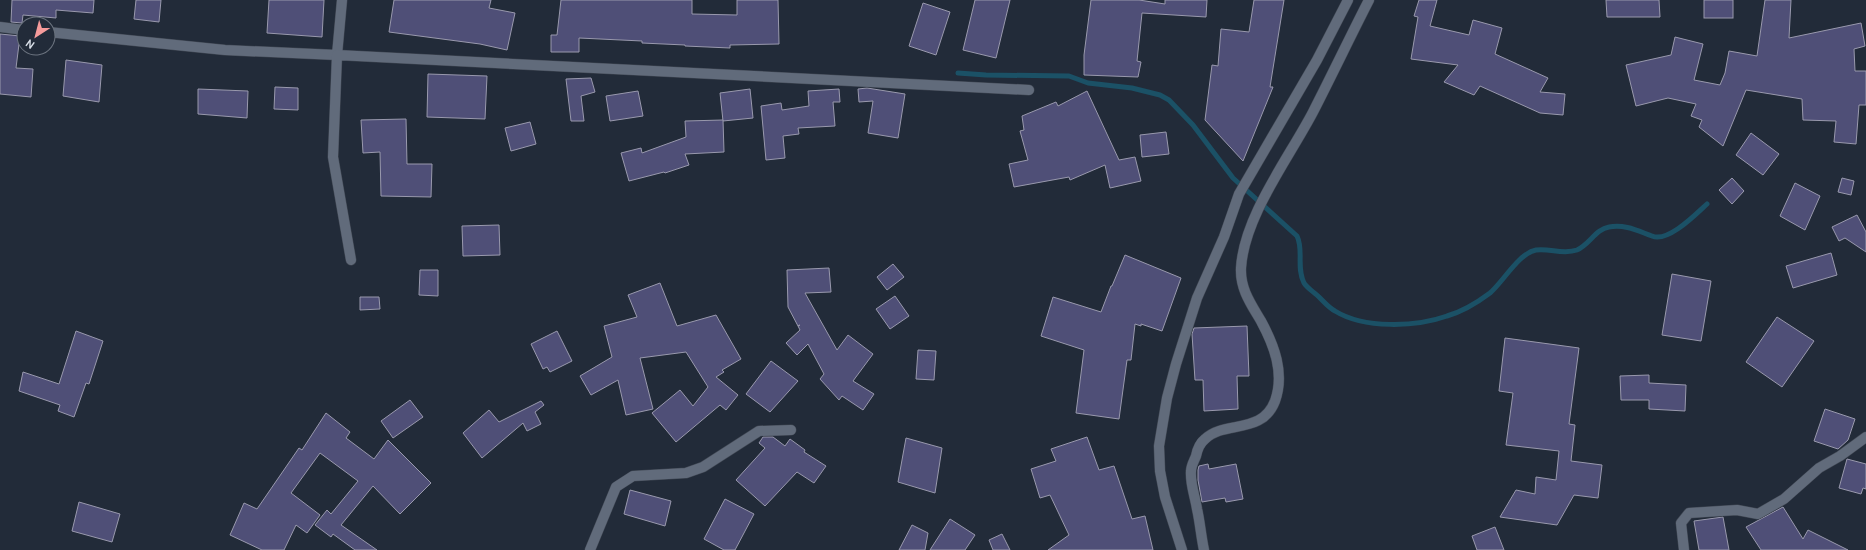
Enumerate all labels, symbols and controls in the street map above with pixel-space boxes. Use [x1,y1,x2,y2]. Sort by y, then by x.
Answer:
north arrow [16,16,56,56]
text: N [23,36,37,52]

